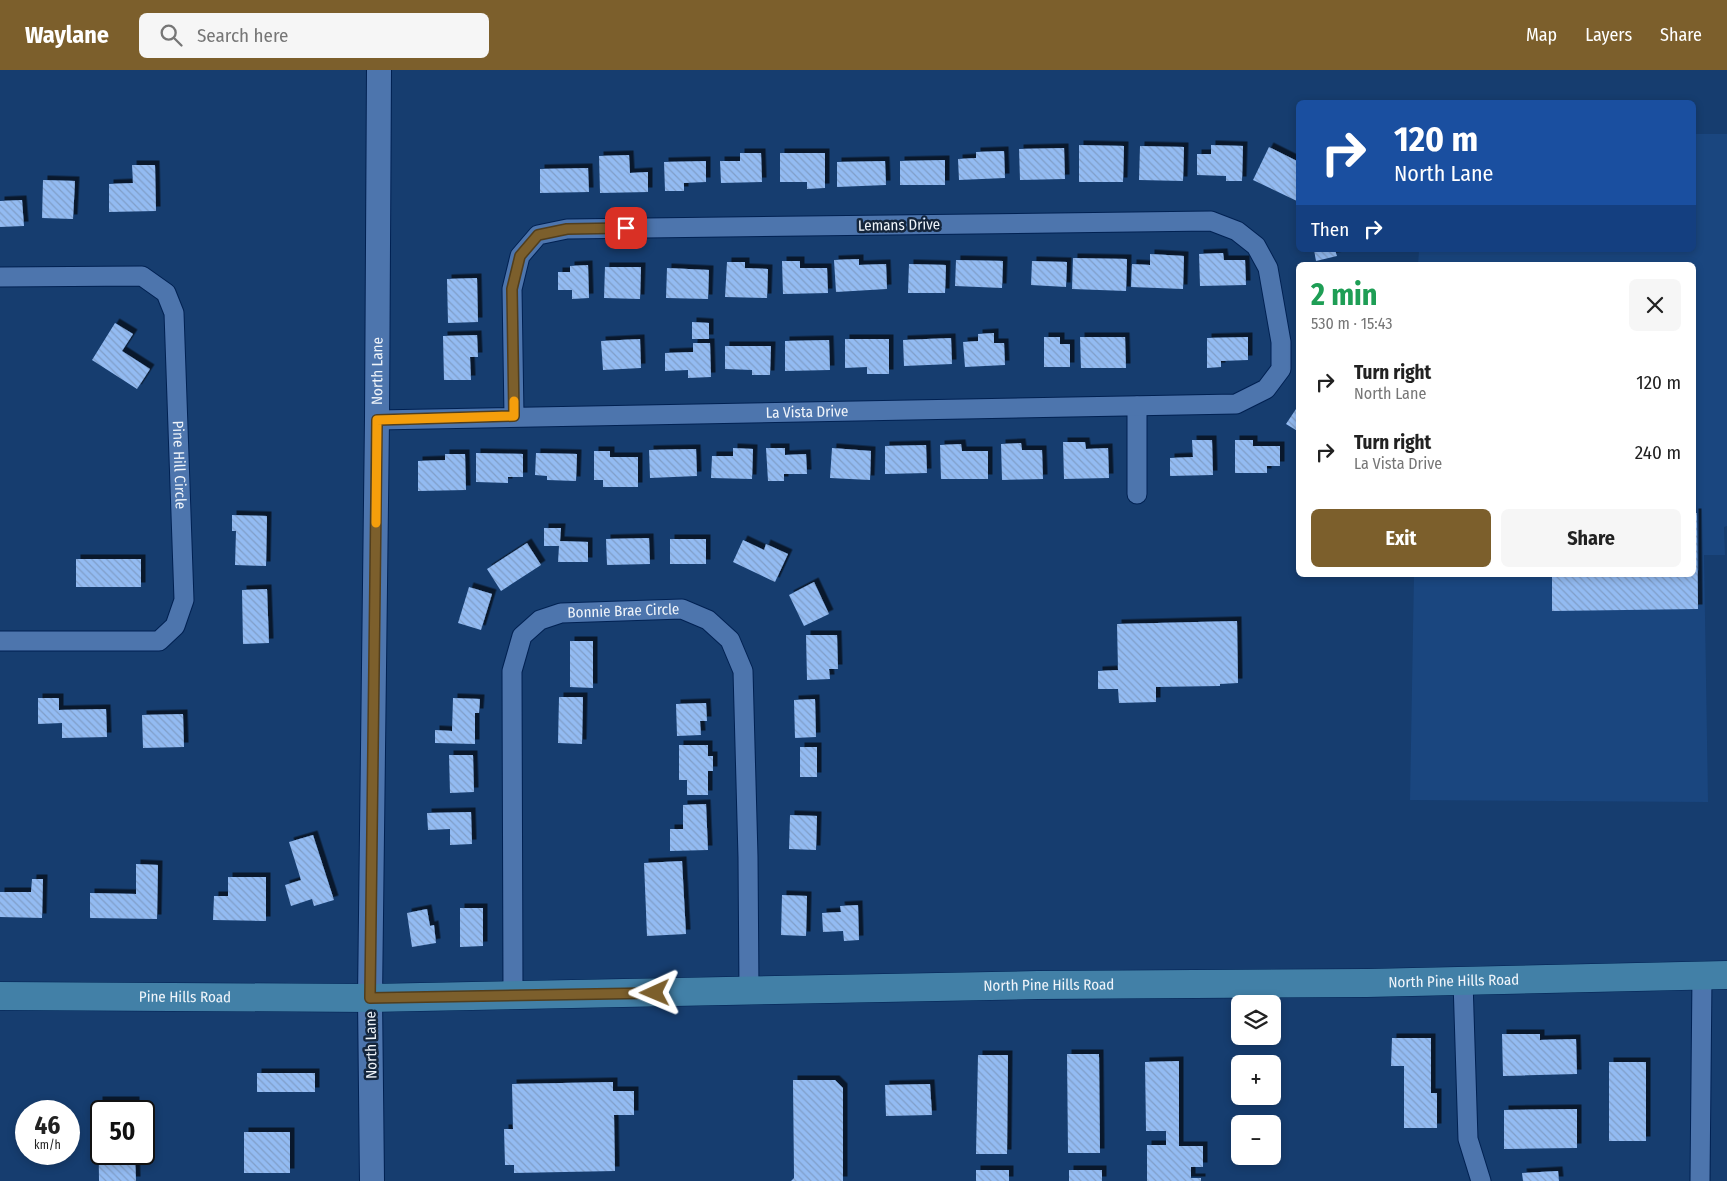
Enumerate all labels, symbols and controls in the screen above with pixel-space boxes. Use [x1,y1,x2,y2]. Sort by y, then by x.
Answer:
search box [139,13,489,58]
text: Waylane [25,21,109,49]
icon: search [157,21,185,49]
text: Search here [197,24,288,47]
text: Map [1526,24,1557,46]
text: Layers [1585,24,1632,46]
text: Share [1660,24,1702,46]
text: 120 m [1394,118,1478,160]
icon: right [1311,120,1376,185]
text: North Lane [1394,160,1493,187]
pin [605,207,647,249]
icon: arrive [612,214,640,242]
street label: Lemans Drive [858,215,940,235]
icon: right [1359,215,1387,243]
text: Then [1311,218,1349,241]
text: 2 min [1311,277,1378,313]
button: close [1629,279,1681,331]
text: 530 m · 15:43 [1311,314,1392,333]
street label: North Lane [368,337,386,405]
text: Turn right [1354,361,1431,384]
icon: right [1311,368,1339,396]
text: 120 m [1636,371,1681,394]
text: North Lane [1354,384,1426,403]
street label: La Vista Drive [765,402,848,422]
street label: Pine Hill Circle [169,420,190,510]
text: Turn right [1354,431,1431,454]
icon: right [1311,438,1339,466]
text: 240 m [1635,441,1681,464]
text: La Vista Drive [1354,454,1442,473]
button: Exit [1311,509,1491,567]
button: Share [1501,509,1681,567]
street label: Bonnie Brae Circle [567,600,680,622]
position arrow [628,966,680,1018]
street label: North Pine Hills Road [1388,971,1520,992]
street label: North Pine Hills Road [983,976,1114,995]
street label: Pine Hills Road [139,988,231,1006]
map controls [1231,995,1281,1165]
button: layers [1231,995,1281,1045]
street label: North Lane [361,1011,381,1079]
button: + [1231,1055,1281,1105]
speed limit sign: 50 [90,1100,155,1165]
text: 46 [35,1111,60,1141]
button: − [1231,1115,1281,1165]
text: km/h [34,1138,61,1152]

